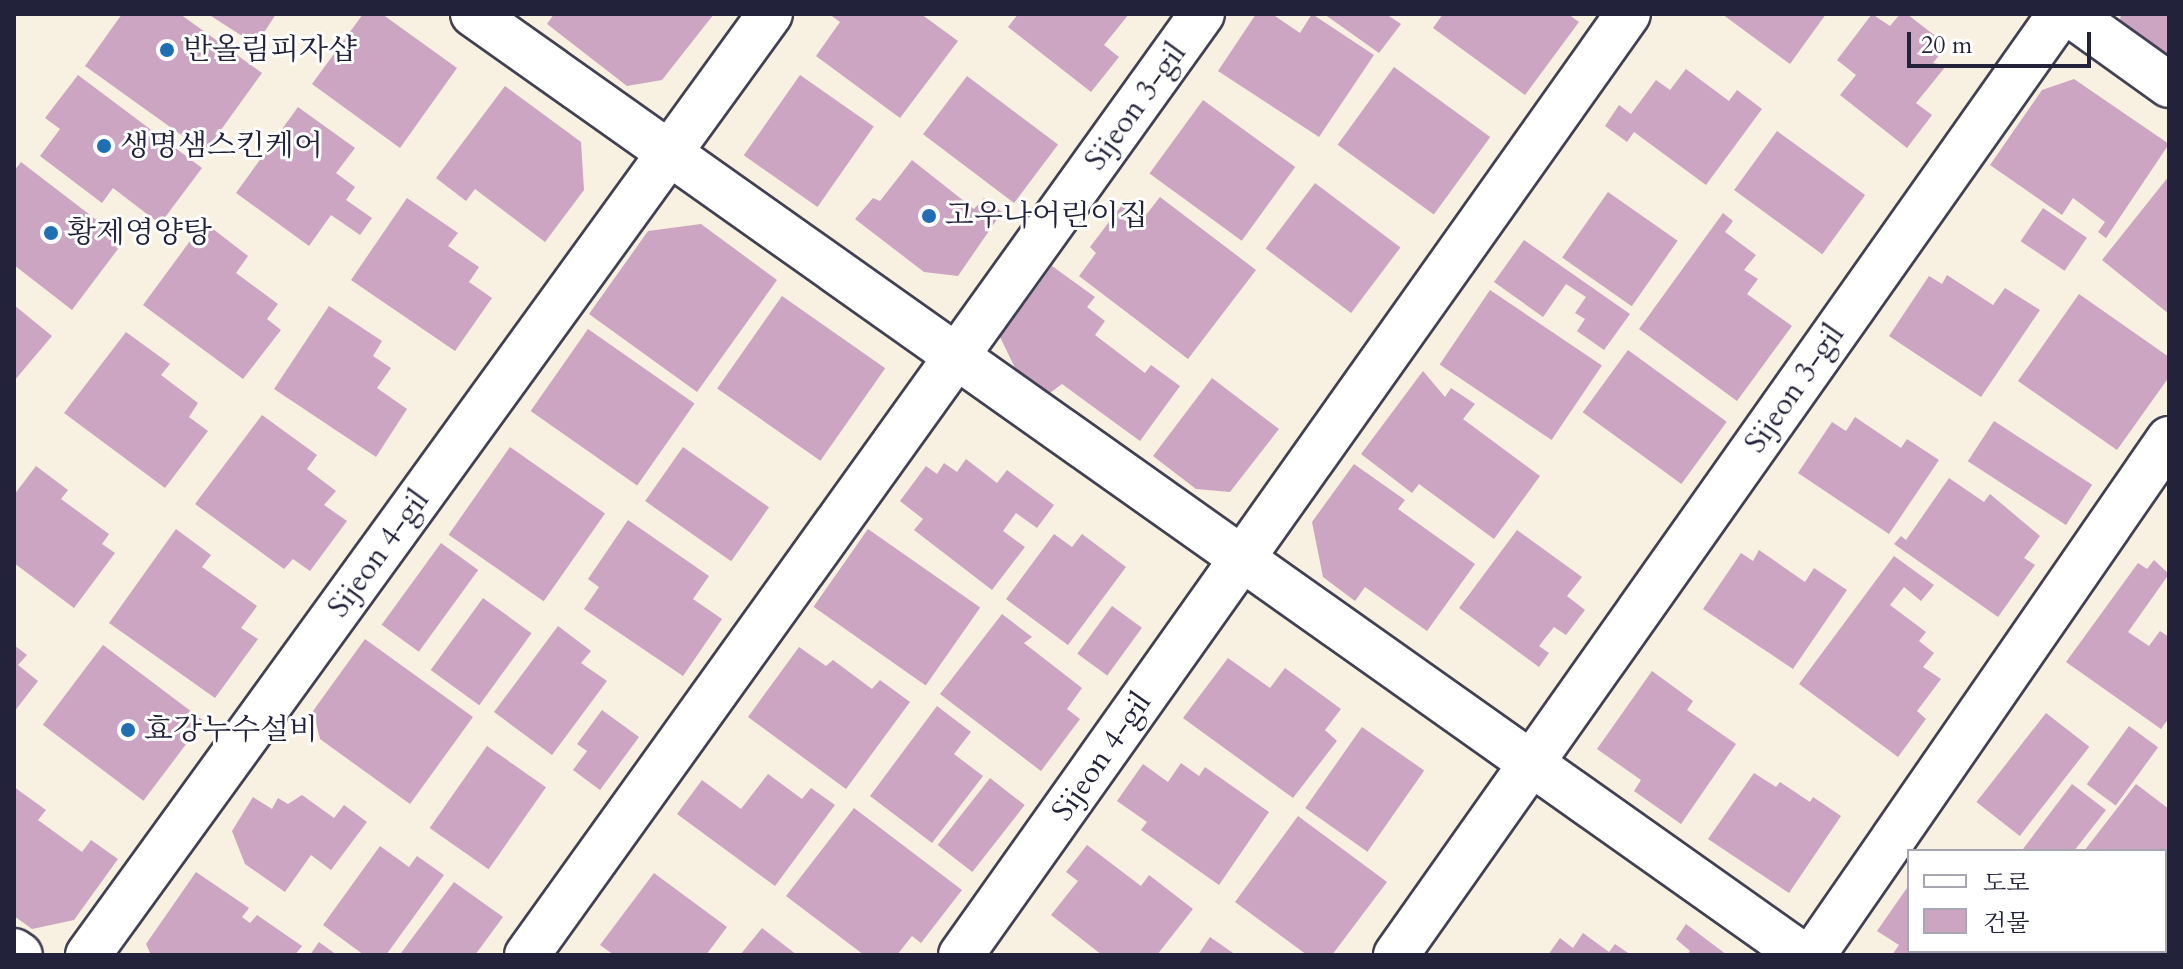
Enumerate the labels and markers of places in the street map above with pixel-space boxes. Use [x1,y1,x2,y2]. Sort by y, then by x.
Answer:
place label: 반올림피자샵 [183,32,357,68]
marker: 반올림피자샵 [158,41,176,59]
place label: 생명샘스킨케어 [120,128,323,164]
marker: 생명샘스킨케어 [95,137,113,155]
place label: 고우나어린이집 [945,198,1148,234]
marker: 고우나어린이집 [920,207,938,225]
place label: 황제영양탕 [67,215,212,251]
marker: 황제영양탕 [42,224,60,242]
place label: 효강누수설비 [144,712,318,748]
marker: 효강누수설비 [119,721,137,739]

